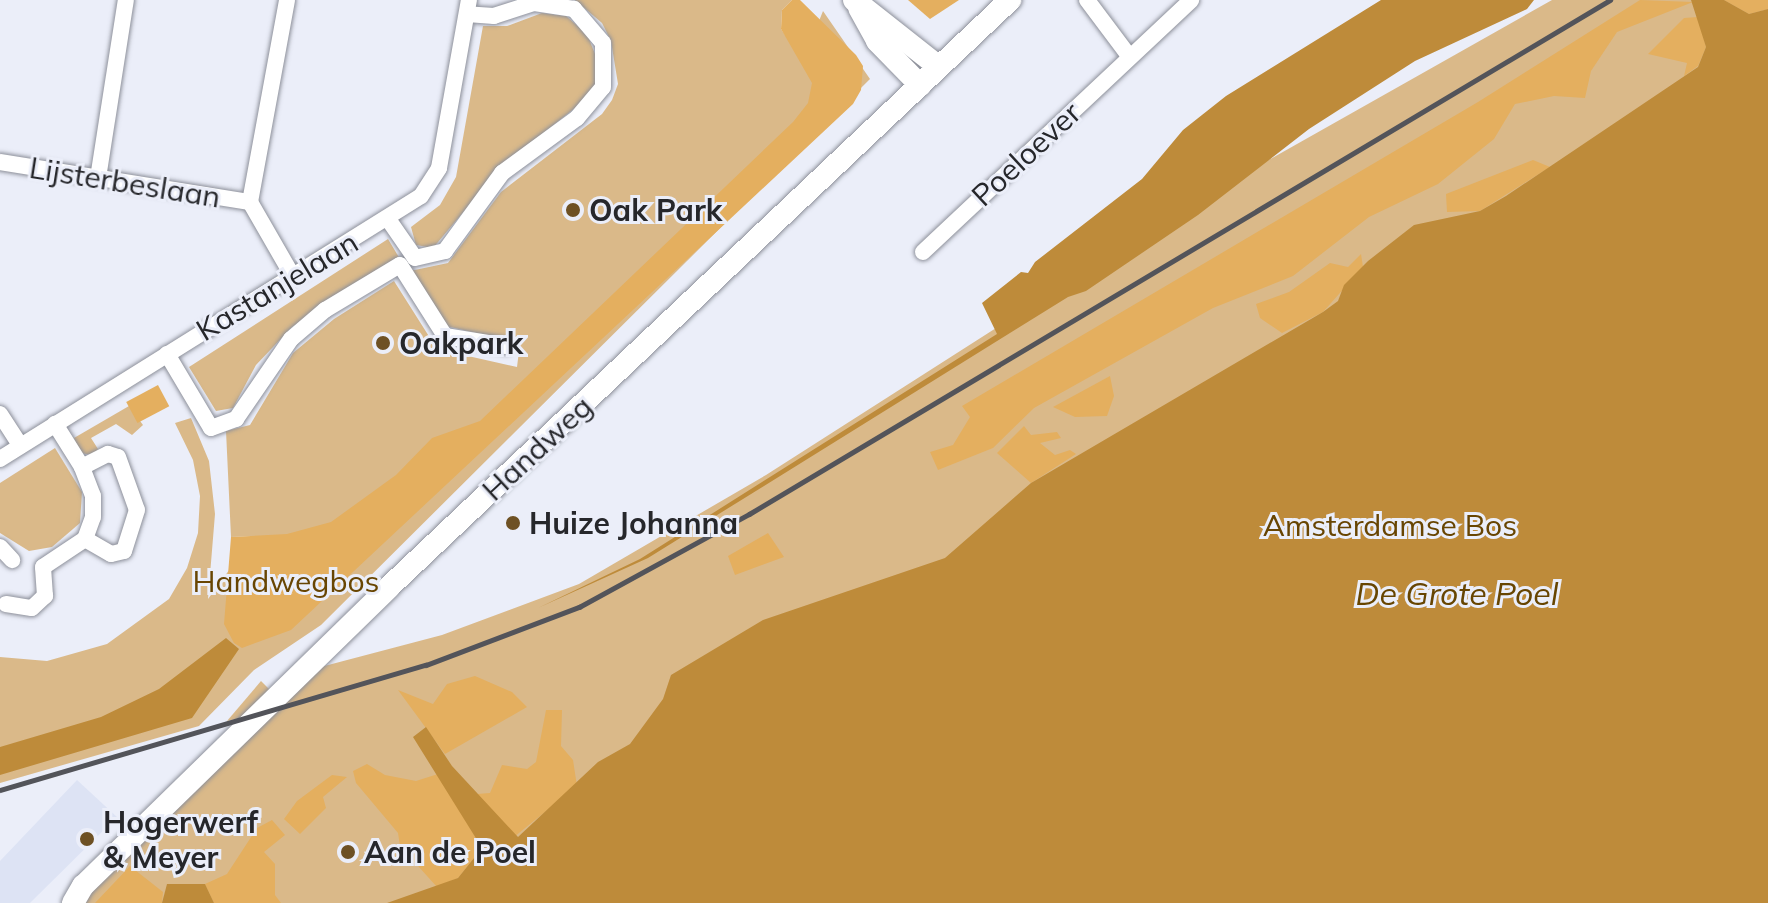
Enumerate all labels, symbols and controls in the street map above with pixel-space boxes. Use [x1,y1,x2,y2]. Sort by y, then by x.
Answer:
street label: Poeloever [964,95,1088,213]
street label: Lijsterbeslaan [27,149,223,215]
place label: Oak Park [589,192,722,228]
marker: Oak Park [564,201,582,219]
street label: Kastanjelaan [190,224,364,348]
place label: Oakpark [399,325,523,361]
marker: Oakpark [374,334,392,352]
street label: Handweg [475,388,599,508]
place label: Huize Johanna [529,505,738,541]
park label: Amsterdamse Bos [1263,507,1517,543]
marker: Huize Johanna [504,514,522,532]
park label: Handwegbos [193,563,379,599]
water label: De Grote Poel [1356,574,1558,612]
place label: Hogerwerf & Meyer [103,804,258,874]
marker: Hogerwerf & Meyer [78,830,96,848]
place label: Aan de Poel [364,834,536,870]
marker: Aan de Poel [339,843,357,861]

